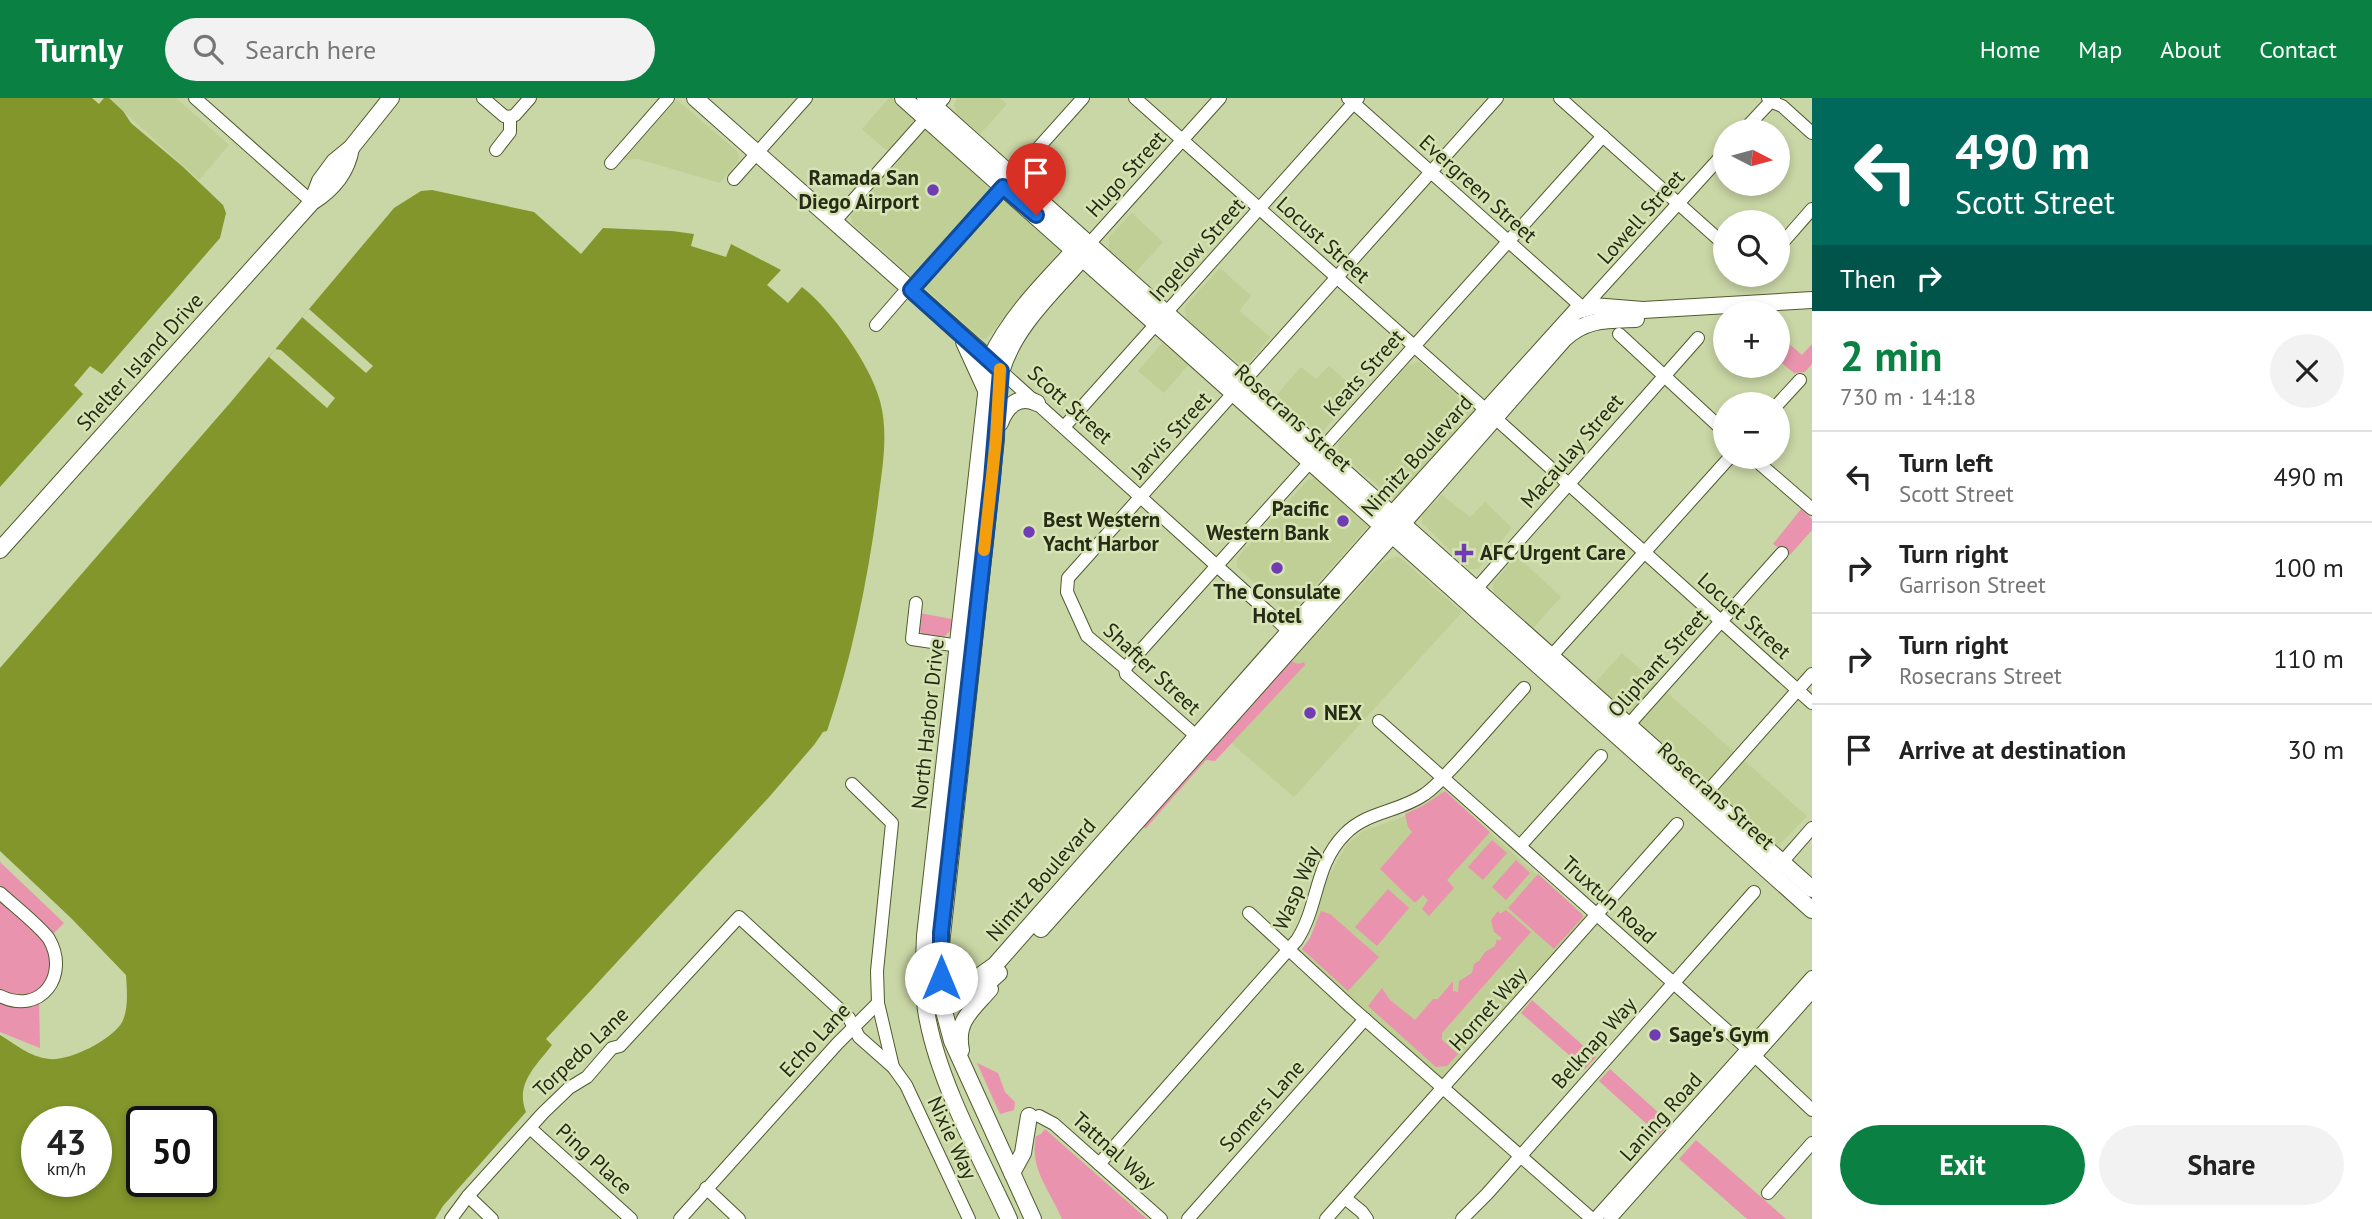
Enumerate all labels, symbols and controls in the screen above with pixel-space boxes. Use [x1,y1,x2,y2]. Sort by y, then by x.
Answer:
search box [165,18,655,81]
text: Turnly [35,28,123,71]
icon: search [189,30,227,68]
text: Search here [245,33,376,66]
text: Home [1980,34,2040,65]
text: Map [2078,34,2122,65]
text: About [2160,34,2221,65]
text: Contact [2259,34,2337,65]
north arrow [1713,119,1790,196]
map controls [1713,119,1790,469]
text: 490 m [1955,119,2090,183]
street label: Hugo Street [1080,125,1172,223]
icon: left [1840,126,1931,217]
street label: Evergreen Street [1414,129,1543,249]
pin [1006,143,1066,215]
icon: arrive [1017,154,1055,192]
place label: Ramada San Diego Airport [799,164,920,215]
street label: Lowell Street [1591,164,1690,270]
text: Scott Street [1955,181,2115,223]
marker: Ramada San Diego Airport [925,182,941,198]
street label: Locust Street [1271,190,1376,289]
street label: Ingelow Street [1143,192,1250,307]
button: search [1713,210,1790,287]
icon: right [1910,259,1948,297]
text: Then [1840,262,1896,295]
street label: Shelter Island Drive [70,287,209,436]
button: + [1713,301,1790,378]
street label: Keats Street [1317,323,1410,422]
text: 2 min [1840,328,1942,383]
button: close [2270,334,2344,408]
street label: Rosecrans Street [1229,358,1358,477]
street label: Scott Street [1022,360,1118,450]
text: 730 m · 14:18 [1840,382,1976,411]
street label: Jarvis Street [1124,386,1217,484]
street label: Macaulay Street [1515,388,1629,514]
street label: Nimitz Boulevard [1355,389,1478,522]
button: − [1713,392,1790,469]
text: Turn left [1899,446,1993,479]
icon: left [1840,458,1878,496]
text: 490 m [2273,460,2344,493]
text: Scott Street [1899,479,2014,508]
place label: Pacific Western Bank [1206,495,1330,546]
place label: Best Western Yacht Harbor [1042,506,1160,557]
marker: Pacific Western Bank [1335,513,1351,529]
marker: Best Western Yacht Harbor [1021,524,1037,540]
text: Turn right [1899,537,2008,570]
place label: AFC Urgent Care [1480,539,1626,566]
marker: AFC Urgent Care [1454,543,1474,563]
icon: right [1840,549,1878,587]
text: 100 m [2273,551,2344,584]
marker: The Consulate Hotel [1269,560,1285,576]
street label: Locust Street [1692,566,1797,665]
text: Garrison Street [1899,570,2046,599]
place label: The Consulate Hotel [1213,578,1341,629]
street label: Oliphant Street [1602,603,1714,723]
street label: Shafter Street [1098,617,1207,721]
text: Turn right [1899,628,2008,661]
street label: North Harbor Drive [905,637,950,811]
icon: right [1840,640,1878,678]
text: 110 m [2273,642,2344,675]
text: Rosecrans Street [1899,661,2062,690]
place label: NEX [1324,699,1363,726]
marker: NEX [1302,705,1318,721]
icon: arrive [1840,731,1878,769]
text: Arrive at destination [1899,733,2126,766]
text: 30 m [2288,733,2344,766]
street label: Rosecrans Street [1652,736,1781,855]
street label: Nimitz Boulevard [980,813,1101,947]
street label: Wasp Way [1267,841,1326,934]
street label: Truxtun Road [1556,850,1662,949]
position arrow [904,941,978,1015]
street label: Hornet Way [1443,961,1533,1056]
street label: Belknap Way [1545,991,1642,1094]
street label: Echo Lane [773,997,856,1083]
street label: Torpedo Lane [527,1001,634,1103]
place label: Sage's Gym [1669,1021,1769,1048]
marker: Sage's Gym [1647,1027,1663,1043]
street label: Somers Lane [1213,1054,1310,1157]
street label: Laning Road [1614,1066,1708,1167]
street label: Nixie Way [921,1092,984,1184]
speed limit sign: 50 [126,1106,217,1197]
street label: Tattnal Way [1067,1106,1162,1196]
street label: Ping Place [550,1117,638,1200]
text: 43 [47,1119,86,1165]
button: Exit [1840,1125,2085,1205]
button: Share [2099,1125,2344,1205]
text: km/h [47,1157,86,1180]

